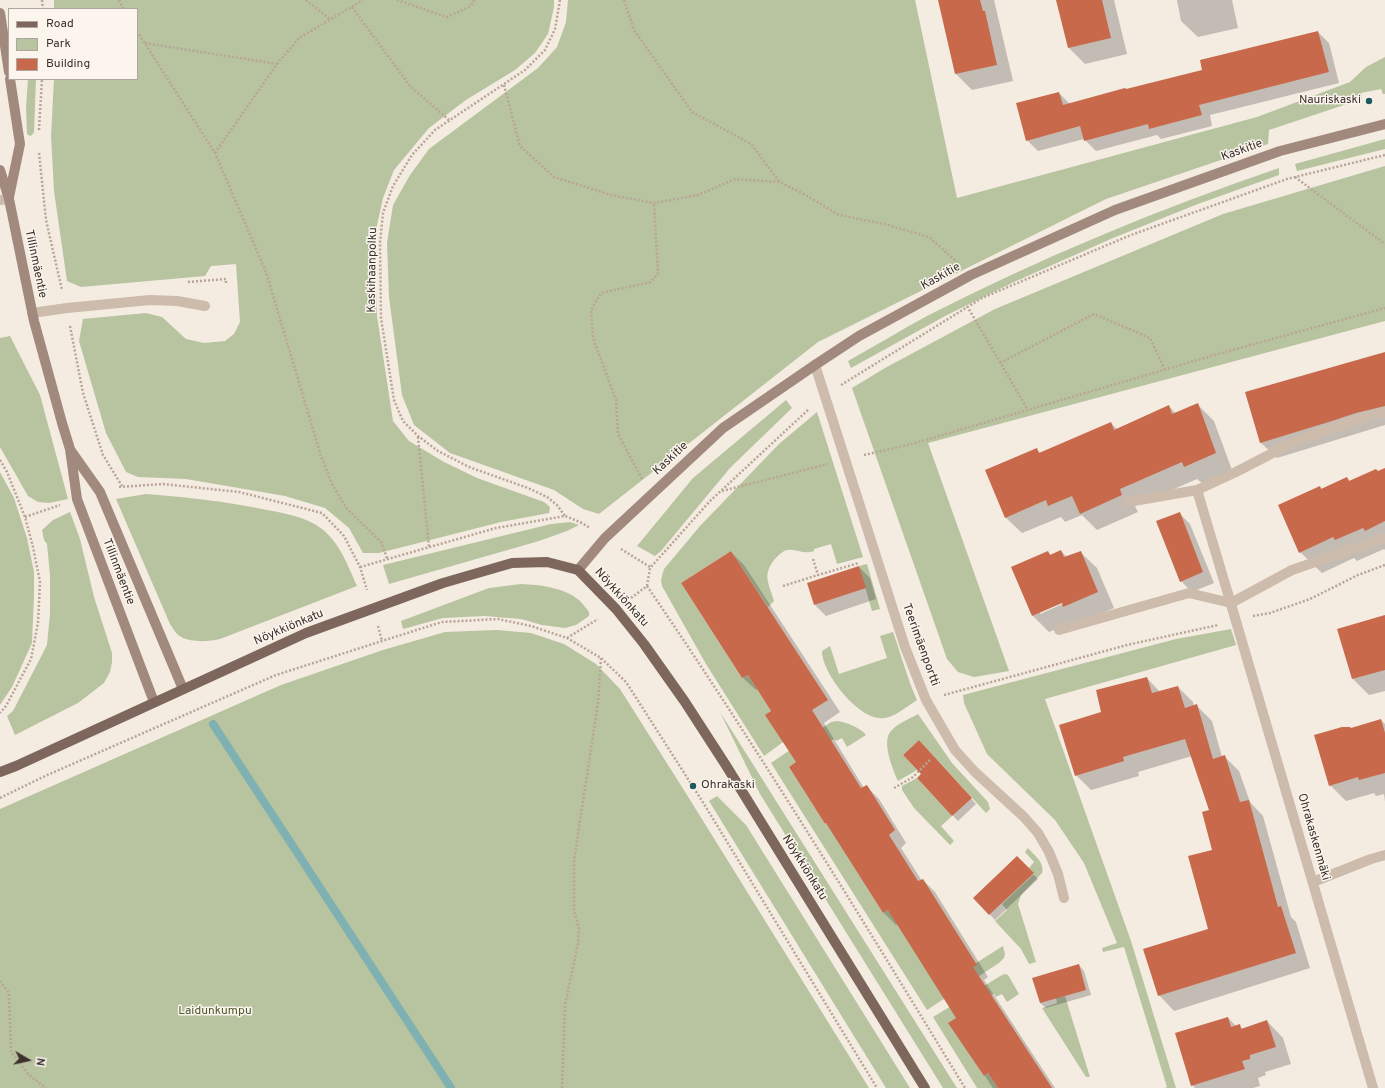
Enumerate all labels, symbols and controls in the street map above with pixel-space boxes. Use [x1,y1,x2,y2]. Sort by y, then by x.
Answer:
legend [8,8,138,80]
text: Road [46,16,74,32]
text: Park [46,36,71,52]
text: Building [46,56,90,72]
place label: Nauriskaski [1299,94,1361,108]
marker: Nauriskaski [1364,96,1374,106]
street label: Kaskitie [1219,137,1265,165]
street label: Kaskihaanpolku [365,227,381,313]
street label: Tillinmäentie [21,228,49,300]
street label: Kaskitie [919,260,963,294]
street label: Kaskitie [650,439,692,479]
street label: Tillinmäentie [99,537,137,607]
street label: Nöykkiönkatu [591,566,651,630]
street label: Teerimäenportti [898,602,942,688]
street label: Nöykkiönkatu [252,607,326,649]
place label: Ohrakaski [701,779,755,793]
marker: Ohrakaski [688,781,698,791]
street label: Ohrakaskenmäki [1294,792,1332,882]
street label: Nöykkiönkatu [778,833,830,903]
park label: Laidunkumpu [178,1005,252,1019]
north arrow [8,1040,48,1080]
text: N [32,1057,47,1067]

